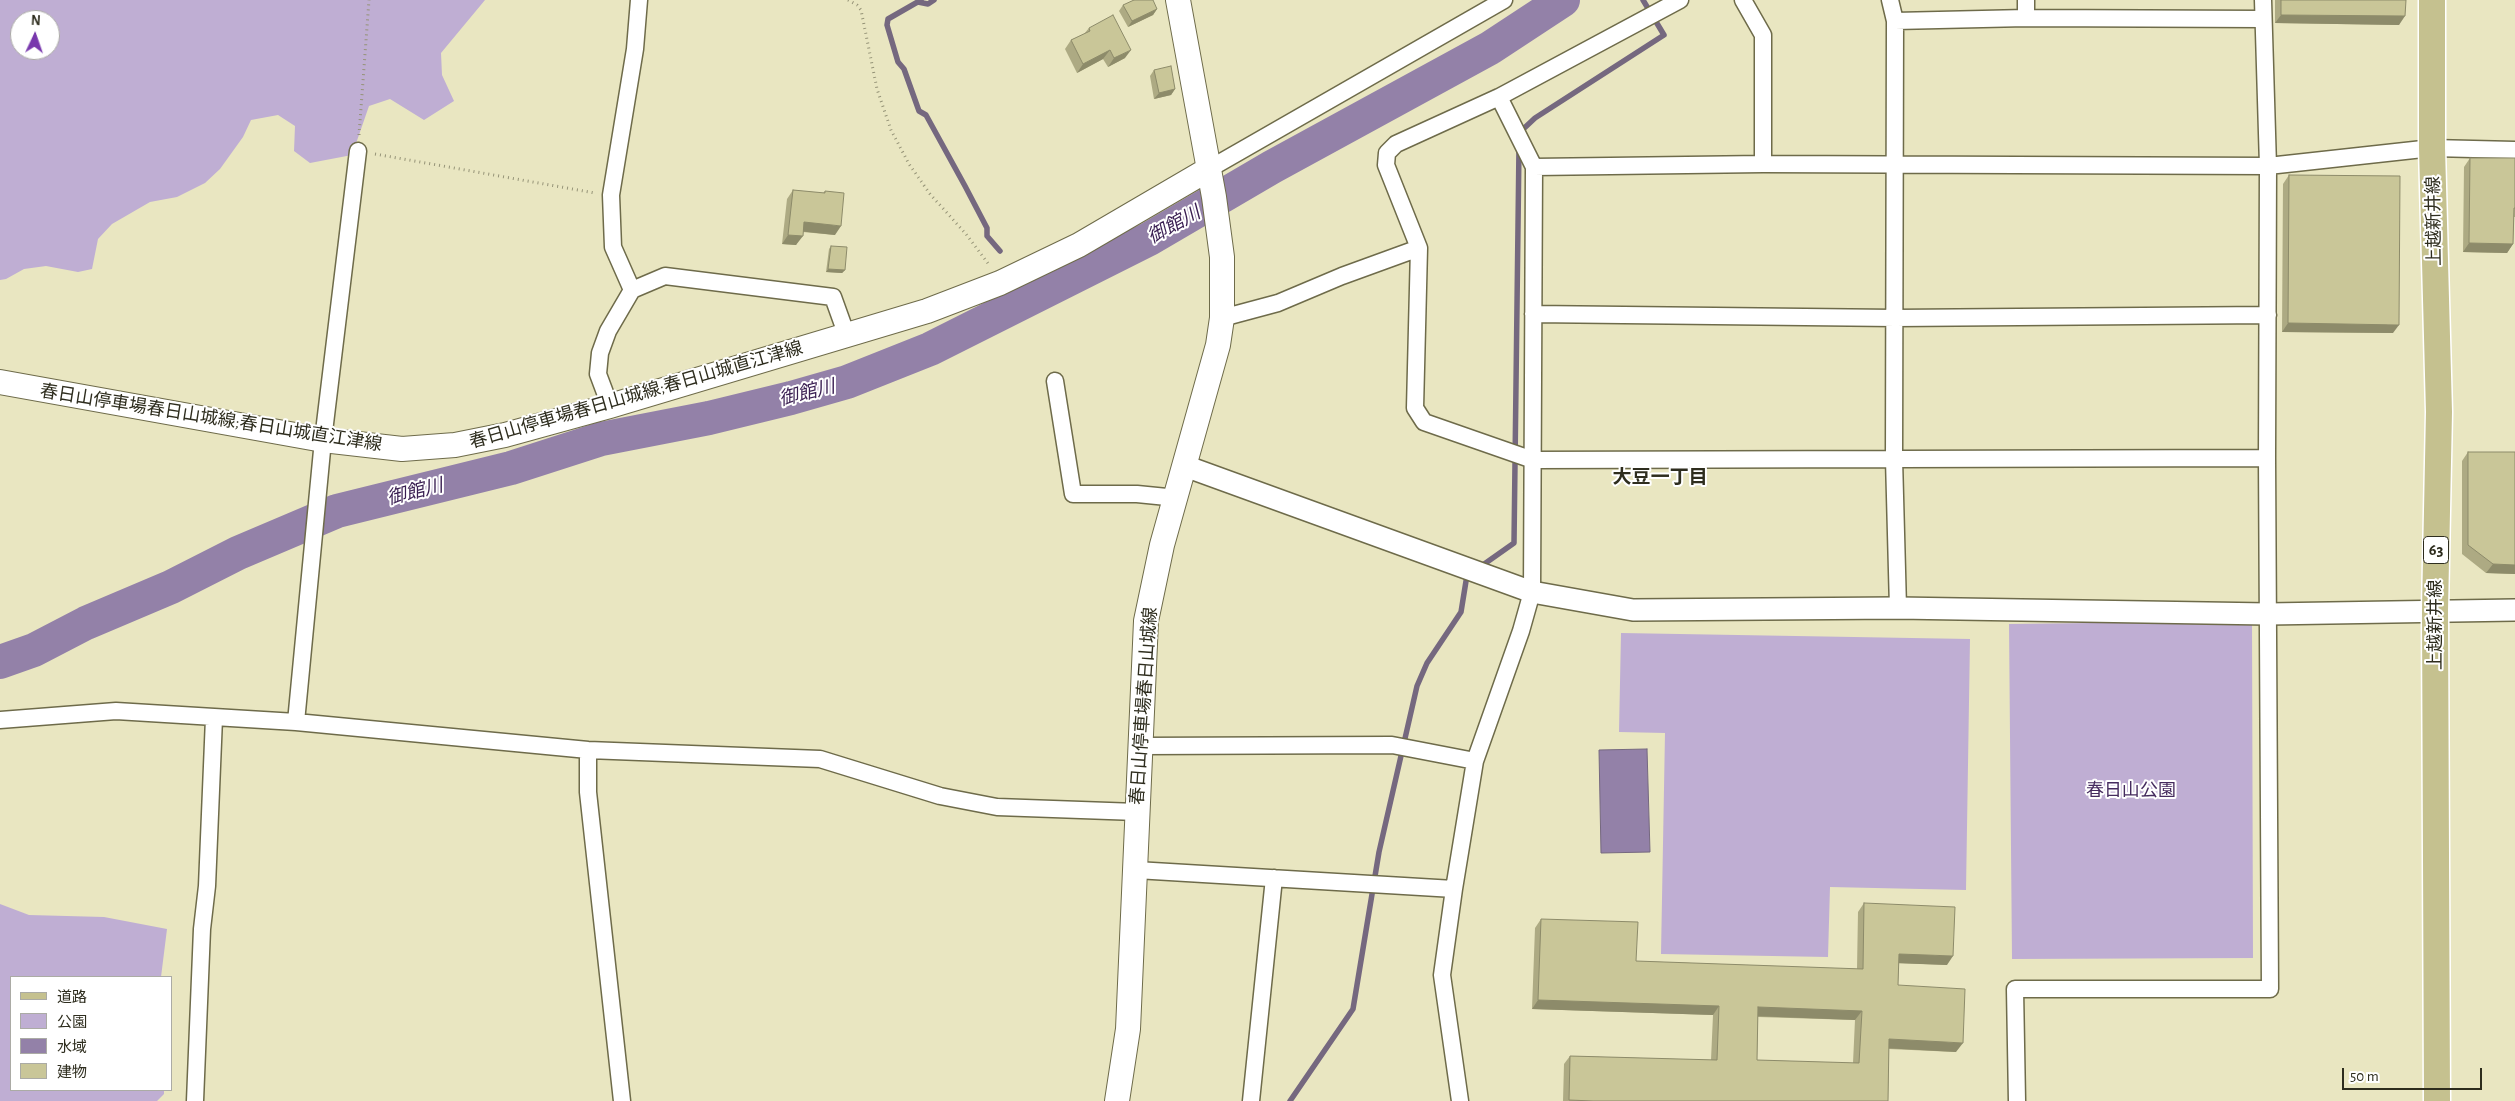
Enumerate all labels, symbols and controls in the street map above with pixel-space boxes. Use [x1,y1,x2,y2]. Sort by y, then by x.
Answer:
north arrow [10,10,60,60]
text: N [30,14,41,28]
street label: 上越新井線 [2422,176,2446,266]
water label: 御館川 [1144,201,1204,249]
street label: 春日山停車場春日山城線;春日山城直江津線 [467,337,805,453]
water label: 御館川 [777,375,837,411]
street label: 春日山停車場春日山城線;春日山城直江津線 [38,380,384,456]
district label: 大豆一丁目 [1613,466,1707,488]
water label: 御館川 [385,474,445,510]
road number: 63 [2424,536,2448,564]
street label: 上越新井線 [2425,580,2447,670]
street label: 春日山停車場春日山城線 [1126,606,1162,806]
park label: 春日山公園 [2086,780,2176,802]
legend [10,976,172,1091]
text: 道路 [57,990,87,1005]
text: 公園 [57,1015,87,1030]
text: 水域 [57,1040,87,1055]
scale bar [2345,1058,2485,1090]
text: 建物 [57,1065,87,1080]
text: 50 m [2350,1069,2379,1084]

